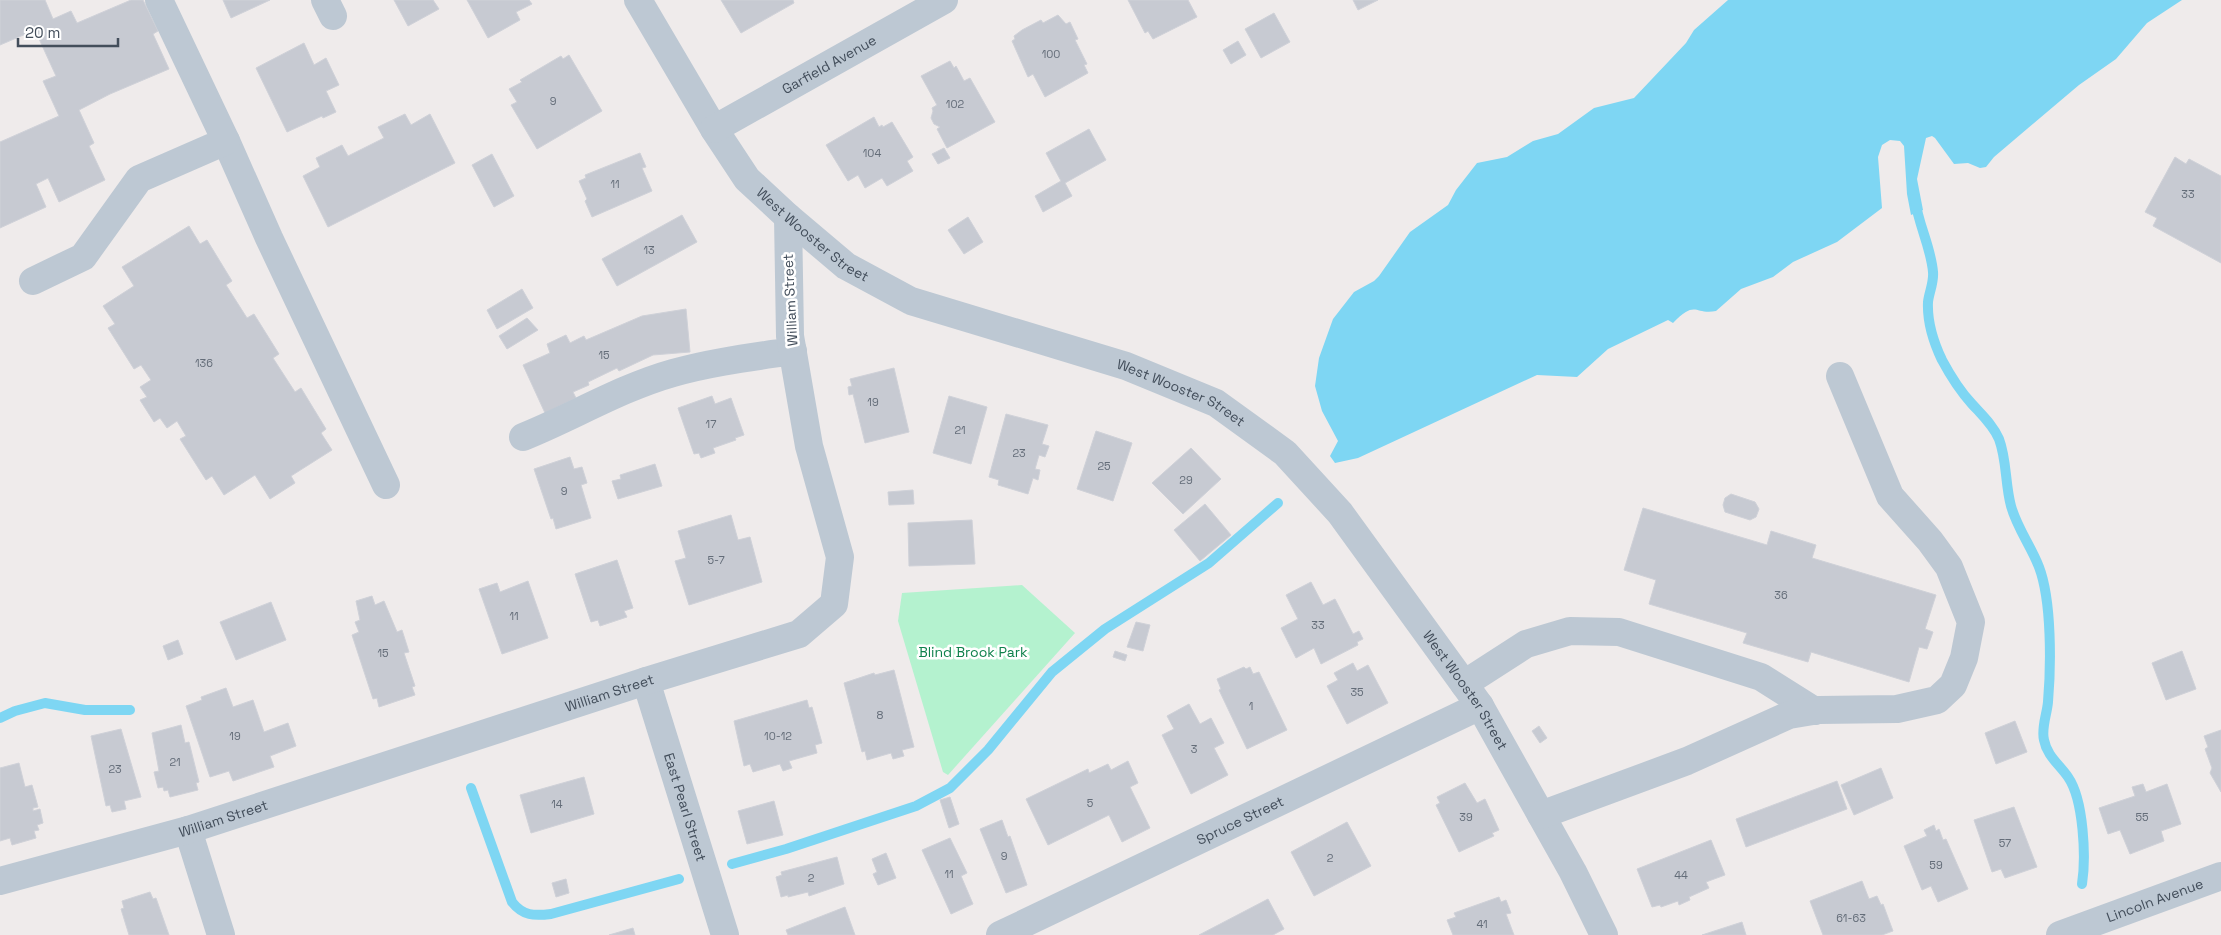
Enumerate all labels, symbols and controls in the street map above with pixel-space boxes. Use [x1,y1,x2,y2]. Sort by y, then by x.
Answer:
scale bar [18,15,118,47]
text: 20 m [25,23,60,42]
street label: Garfield Avenue [779,31,880,98]
house number: 100 [1042,47,1060,61]
house number: 9 [550,94,557,108]
house number: 102 [946,97,965,111]
house number: 104 [863,146,881,160]
house number: 11 [610,177,620,191]
street label: West Wooster Street [753,183,872,286]
house number: 33 [2181,187,2195,201]
house number: 13 [643,243,655,257]
street label: William Street [779,253,801,347]
house number: 15 [598,348,610,362]
street label: West Wooster Street [1115,355,1249,430]
house number: 136 [195,356,213,370]
house number: 19 [867,395,879,409]
house number: 17 [706,417,716,431]
house number: 21 [954,423,966,437]
house number: 23 [1012,446,1026,460]
house number: 25 [1097,459,1111,473]
house number: 29 [1179,473,1193,487]
house number: 9 [561,484,568,498]
house number: 5-7 [707,553,725,567]
house number: 36 [1774,588,1788,602]
house number: 11 [509,609,519,623]
house number: 33 [1311,618,1325,632]
street label: West Wooster Street [1419,627,1512,753]
park label: Blind Brook Park [918,643,1028,661]
house number: 15 [377,646,389,660]
street label: William Street [563,670,656,716]
house number: 35 [1350,685,1364,699]
house number: 1 [1249,699,1253,713]
house number: 8 [877,708,884,722]
house number: 19 [229,729,241,743]
house number: 10-12 [764,729,792,743]
house number: 3 [1191,742,1198,756]
street label: East Pearl Street [660,750,711,864]
house number: 21 [169,755,181,769]
house number: 23 [108,762,122,776]
street label: Spruce Street [1194,792,1287,849]
street label: William Street [177,796,270,841]
house number: 5 [1087,796,1094,810]
house number: 14 [551,797,563,811]
house number: 39 [1459,810,1473,824]
house number: 55 [2135,810,2149,824]
house number: 57 [1999,836,2011,850]
house number: 9 [1001,849,1008,863]
house number: 2 [1327,851,1334,865]
house number: 59 [1929,858,1943,872]
house number: 11 [944,867,954,881]
house number: 44 [1674,868,1688,882]
house number: 2 [808,871,815,885]
street label: Lincoln Avenue [2104,874,2206,926]
house number: 61-63 [1836,911,1866,925]
house number: 41 [1476,917,1488,931]

